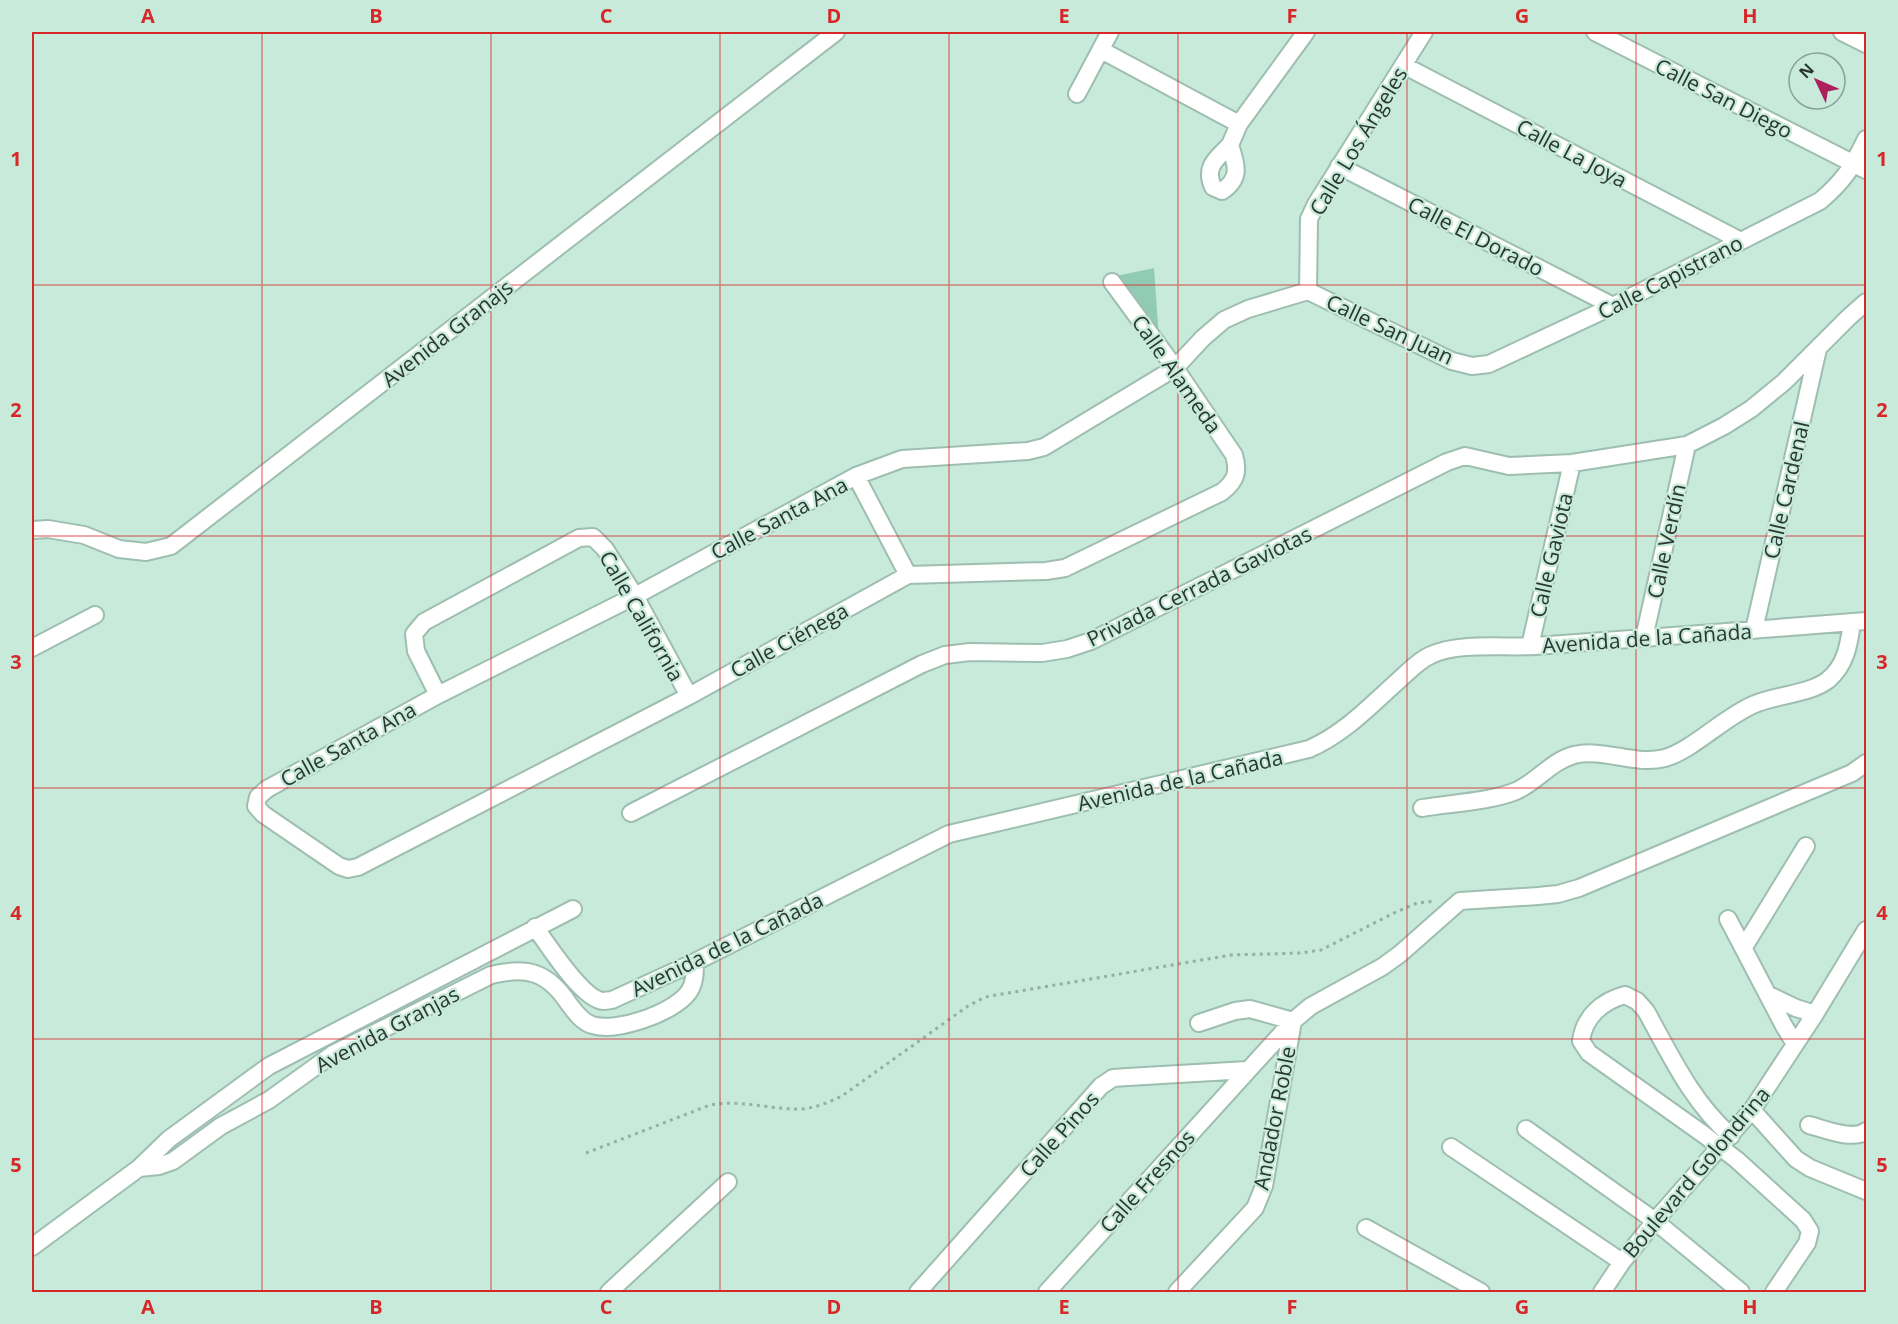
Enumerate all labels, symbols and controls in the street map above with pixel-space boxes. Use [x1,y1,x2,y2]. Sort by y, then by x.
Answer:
text: A [141,2,155,29]
text: B [369,2,383,29]
text: C [600,2,613,29]
text: D [827,2,841,29]
text: E [1058,2,1070,29]
text: F [1287,2,1297,29]
text: G [1515,2,1529,29]
text: H [1742,2,1758,29]
street label: Calle San Diego [1651,51,1797,145]
north arrow [1787,51,1847,111]
text: N [1794,58,1819,83]
street label: Calle Los Ángeles [1303,62,1413,220]
street label: Calle La Joya [1512,112,1632,194]
text: 1 [10,145,22,172]
text: 1 [1876,145,1888,172]
street label: Calle El Dorado [1403,190,1549,282]
street label: Calle Capistrano [1593,228,1747,326]
street label: Avenida Granajs [376,273,518,393]
street label: Calle San Juan [1322,287,1458,371]
street label: Calle Alameda [1126,309,1228,439]
text: 2 [10,396,22,423]
text: 2 [1876,396,1888,423]
street label: Calle Cardenal [1757,418,1815,562]
street label: Calle Santa Ana [706,470,852,566]
street label: Calle Verdín [1640,481,1692,601]
street label: Calle Gaviota [1523,490,1579,620]
street label: Privada Cerrada Gaviotas [1082,519,1316,653]
street label: Calle California [593,546,691,686]
street label: Calle Ciénega [725,596,853,684]
street label: Avenida de la Cañada [1541,617,1753,659]
text: 3 [10,648,22,675]
text: 3 [1876,648,1888,675]
street label: Calle Santa Ana [275,695,421,793]
street label: Avenida de la Cañada [1074,743,1286,817]
street label: Avenida de la Cañada [626,885,828,1003]
text: 4 [10,899,22,926]
text: 4 [1876,899,1888,926]
street label: Avenida Granjas [310,979,464,1079]
street label: Andador Roble [1246,1044,1302,1192]
street label: Boulevard Golondrina [1616,1081,1776,1263]
street label: Calle Pinos [1013,1085,1105,1183]
street label: Calle Fresnos [1093,1124,1201,1238]
text: 5 [10,1151,22,1178]
text: 5 [1876,1151,1888,1178]
text: A [141,1293,155,1320]
text: B [369,1293,383,1320]
text: C [600,1293,613,1320]
text: D [827,1293,841,1320]
text: E [1058,1293,1070,1320]
text: F [1287,1293,1297,1320]
text: G [1515,1293,1529,1320]
text: H [1742,1293,1758,1320]

